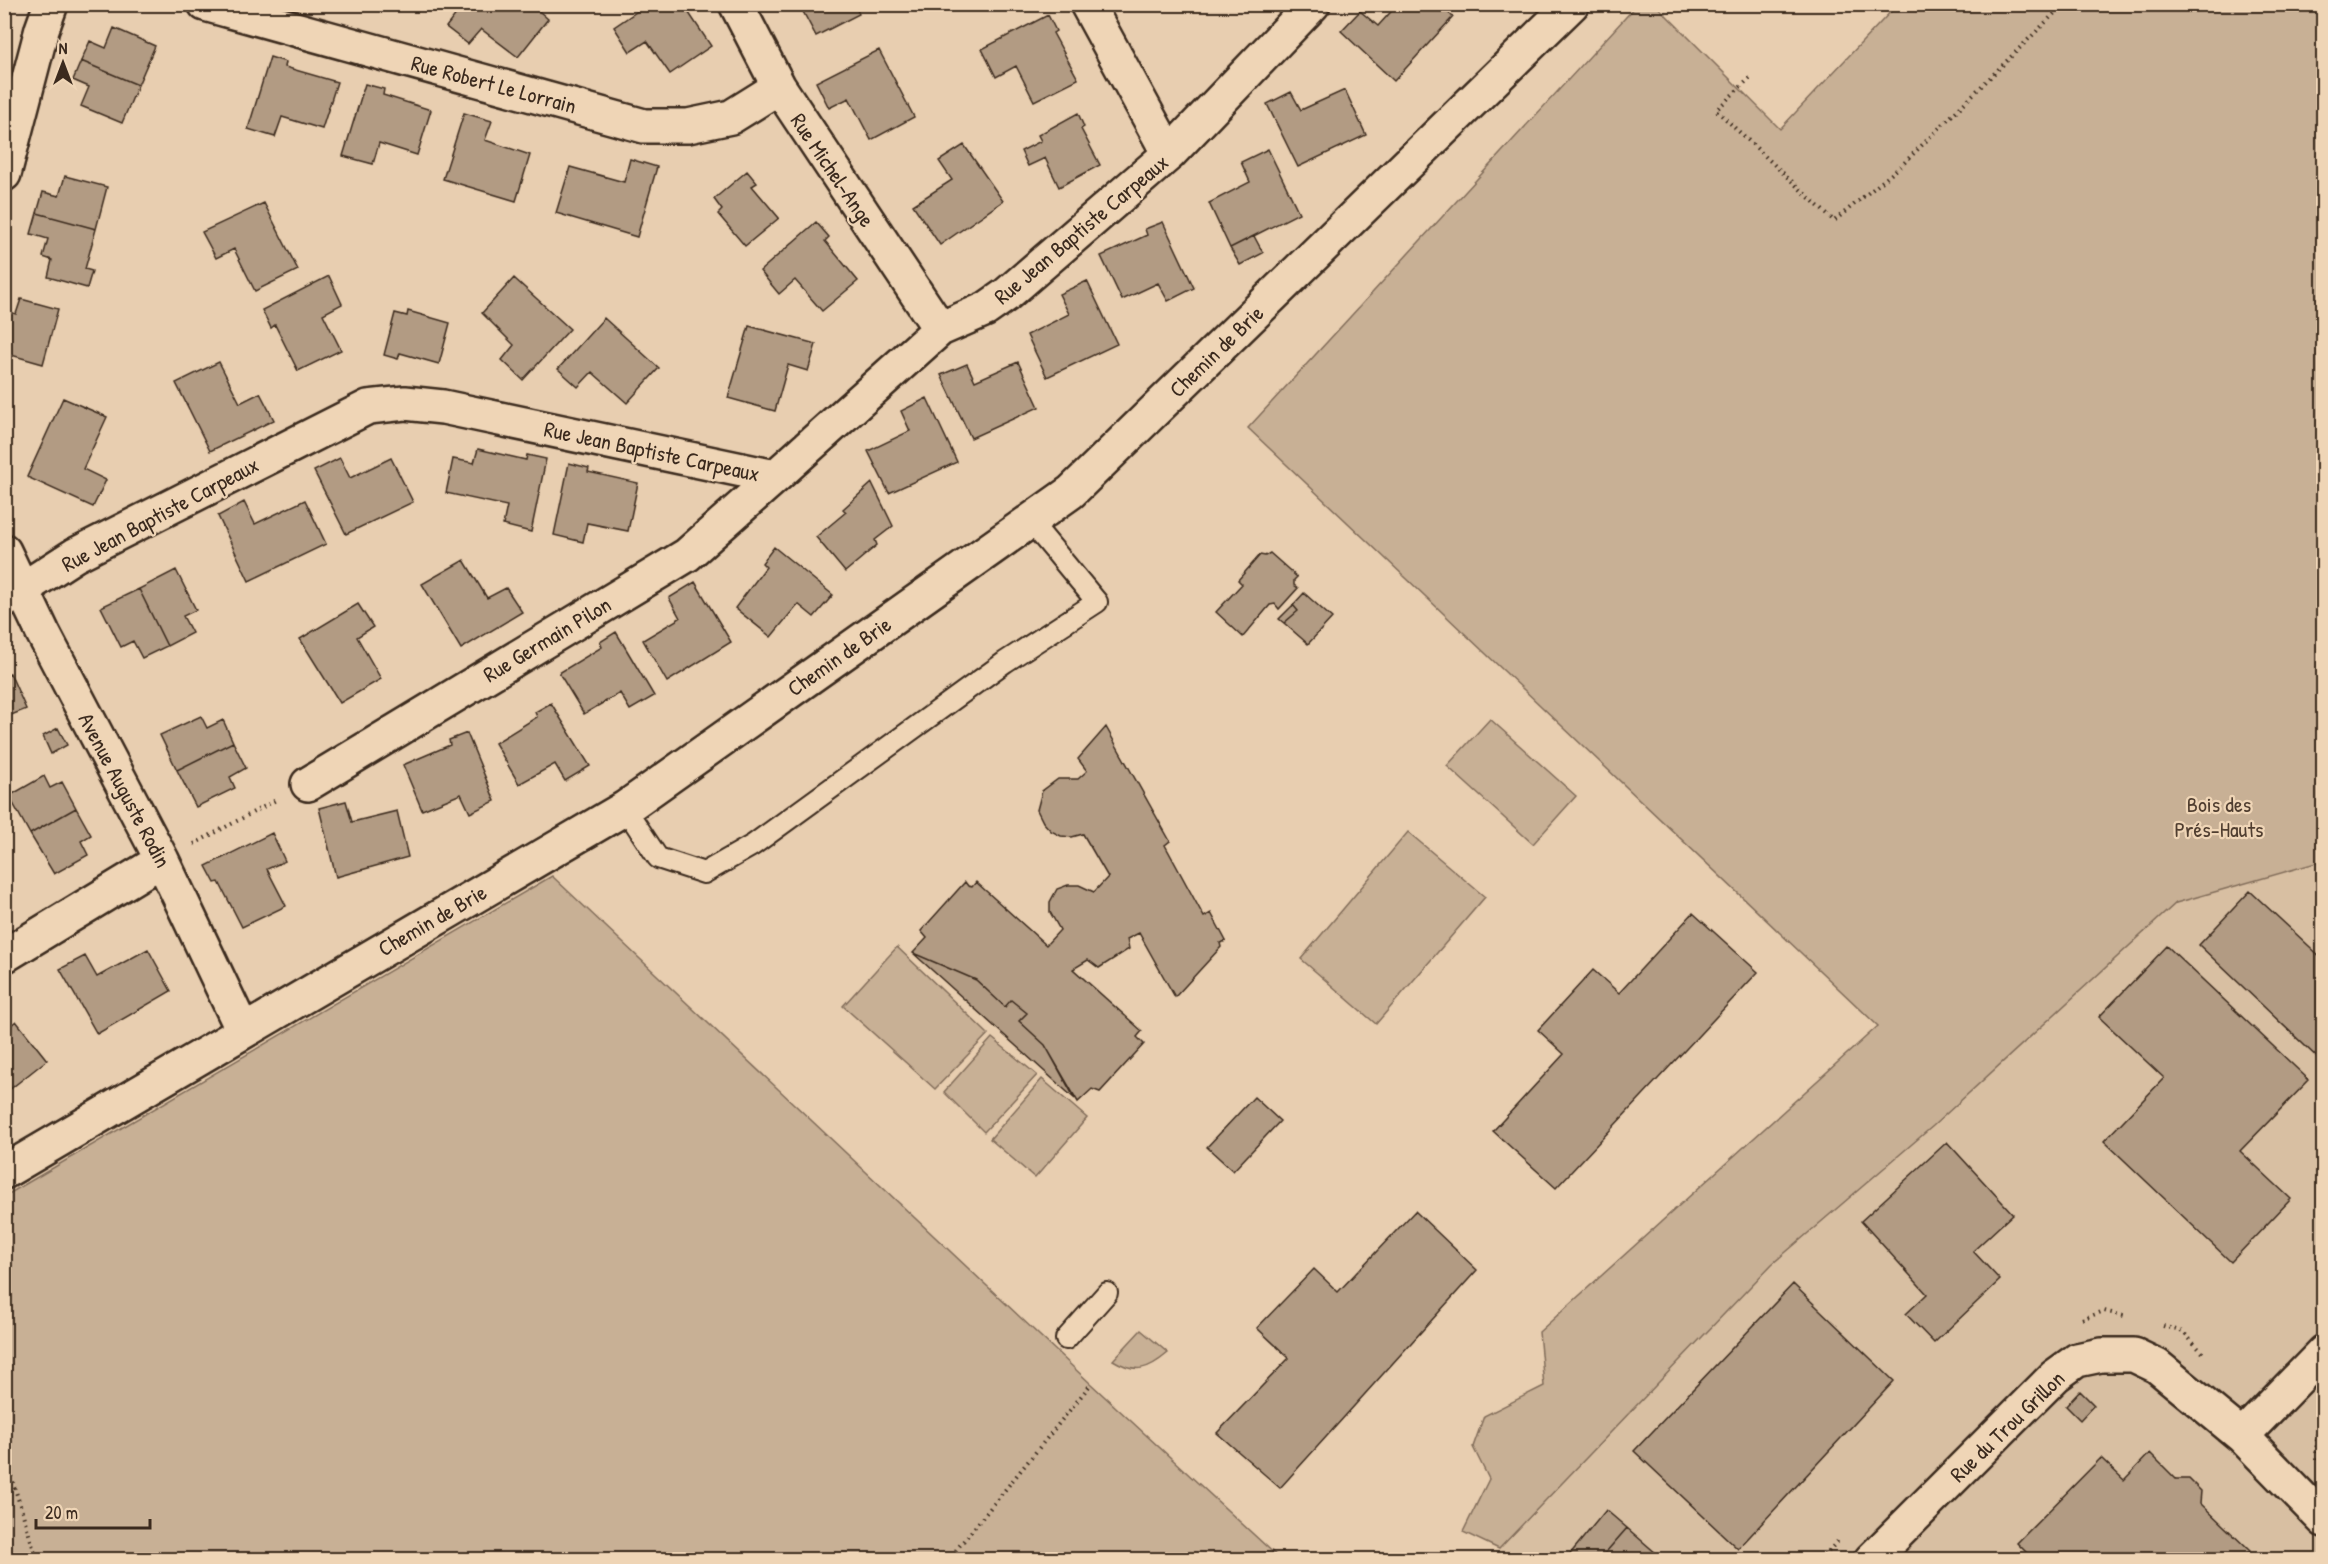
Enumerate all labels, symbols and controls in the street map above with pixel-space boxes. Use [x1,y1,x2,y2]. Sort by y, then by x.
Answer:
north arrow [33,33,93,93]
text: N [59,37,68,59]
street label: Rue Robert Le Lorrain [408,48,580,120]
street label: Rue Michel-Ange [784,107,882,233]
street label: Rue Jean Baptiste Carpeaux [987,147,1175,311]
street label: Chemin de Brie [1162,298,1270,404]
street label: Rue Jean Baptiste Carpeaux [542,414,762,488]
street label: Rue Jean Baptiste Carpeaux [56,449,264,579]
street label: Rue Germain Pilon [478,589,616,689]
street label: Chemin de Brie [781,609,897,703]
street label: Avenue Auguste Rodin [72,707,178,873]
park label: Bois des Prés-Hauts [2175,789,2263,844]
street label: Chemin de Brie [372,877,492,963]
street label: Rue du Trou Grillon [1943,1364,2071,1488]
scale bar [36,1492,150,1530]
text: 20 m [45,1500,78,1525]

